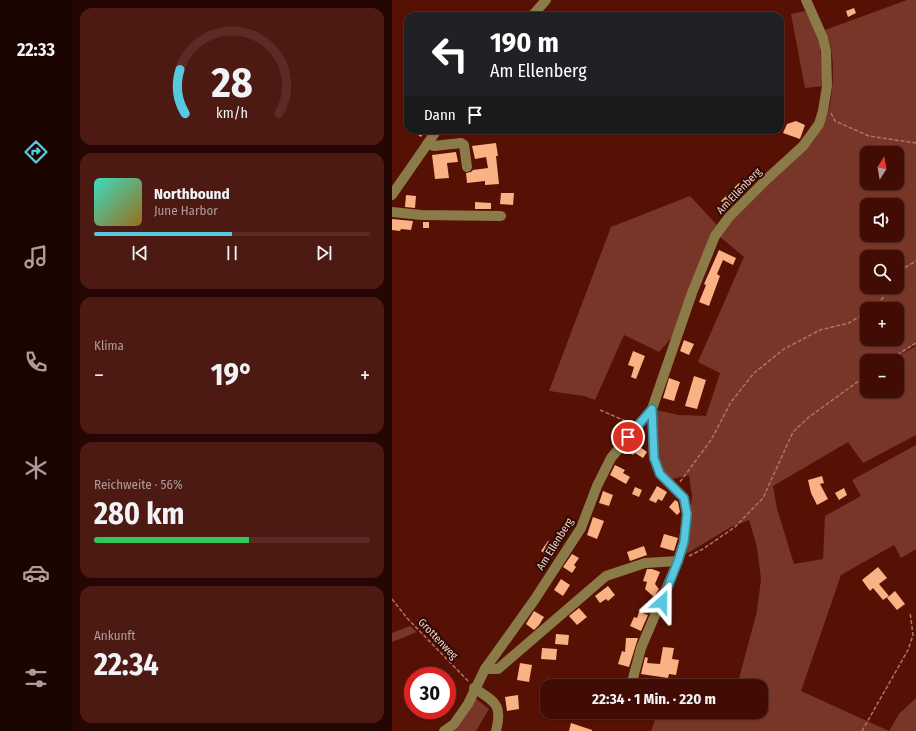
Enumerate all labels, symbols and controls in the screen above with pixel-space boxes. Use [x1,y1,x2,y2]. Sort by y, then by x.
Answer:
text: 190 m [490,26,559,59]
icon: left [424,28,476,80]
text: 22:33 [17,39,55,61]
text: 28 [210,58,253,108]
text: Am Ellenberg [490,60,587,82]
icon: arrive [464,104,486,126]
text: km/h [216,105,248,122]
text: Dann [424,106,456,124]
icon: directions [22,138,50,166]
north arrow [860,146,904,190]
map controls [860,146,904,398]
street label: Am Ellenberg [714,165,765,217]
text: Northbound [154,185,230,203]
button: sound [860,198,904,242]
text: June Harbor [154,203,218,218]
icon: previous [129,242,151,264]
icon: pause [221,242,243,264]
icon: next [313,242,335,264]
icon: music [22,243,50,271]
button: search [860,250,904,294]
button: + [860,302,904,346]
text: Klima [94,338,124,353]
icon: phone [22,348,50,376]
button: − [860,354,904,398]
text: 19° [211,357,253,393]
text: − [94,362,104,389]
text: + [360,362,370,389]
pin [611,420,645,454]
icon: arrive [617,426,639,448]
icon: climate [22,454,50,482]
text: Reichweite · 56% [94,477,183,492]
text: 280 km [94,496,185,532]
street label: Am Ellenberg [534,515,577,572]
icon: car [22,559,50,587]
position arrow [641,581,683,623]
street label: Grottenweg [415,616,461,663]
text: Ankunft [94,628,136,643]
text: 22:34 [94,647,159,683]
icon: filters [22,664,50,692]
speed limit sign: 30 [404,667,456,719]
text: 22:34 · 1 Min. · 220 m [592,690,716,708]

